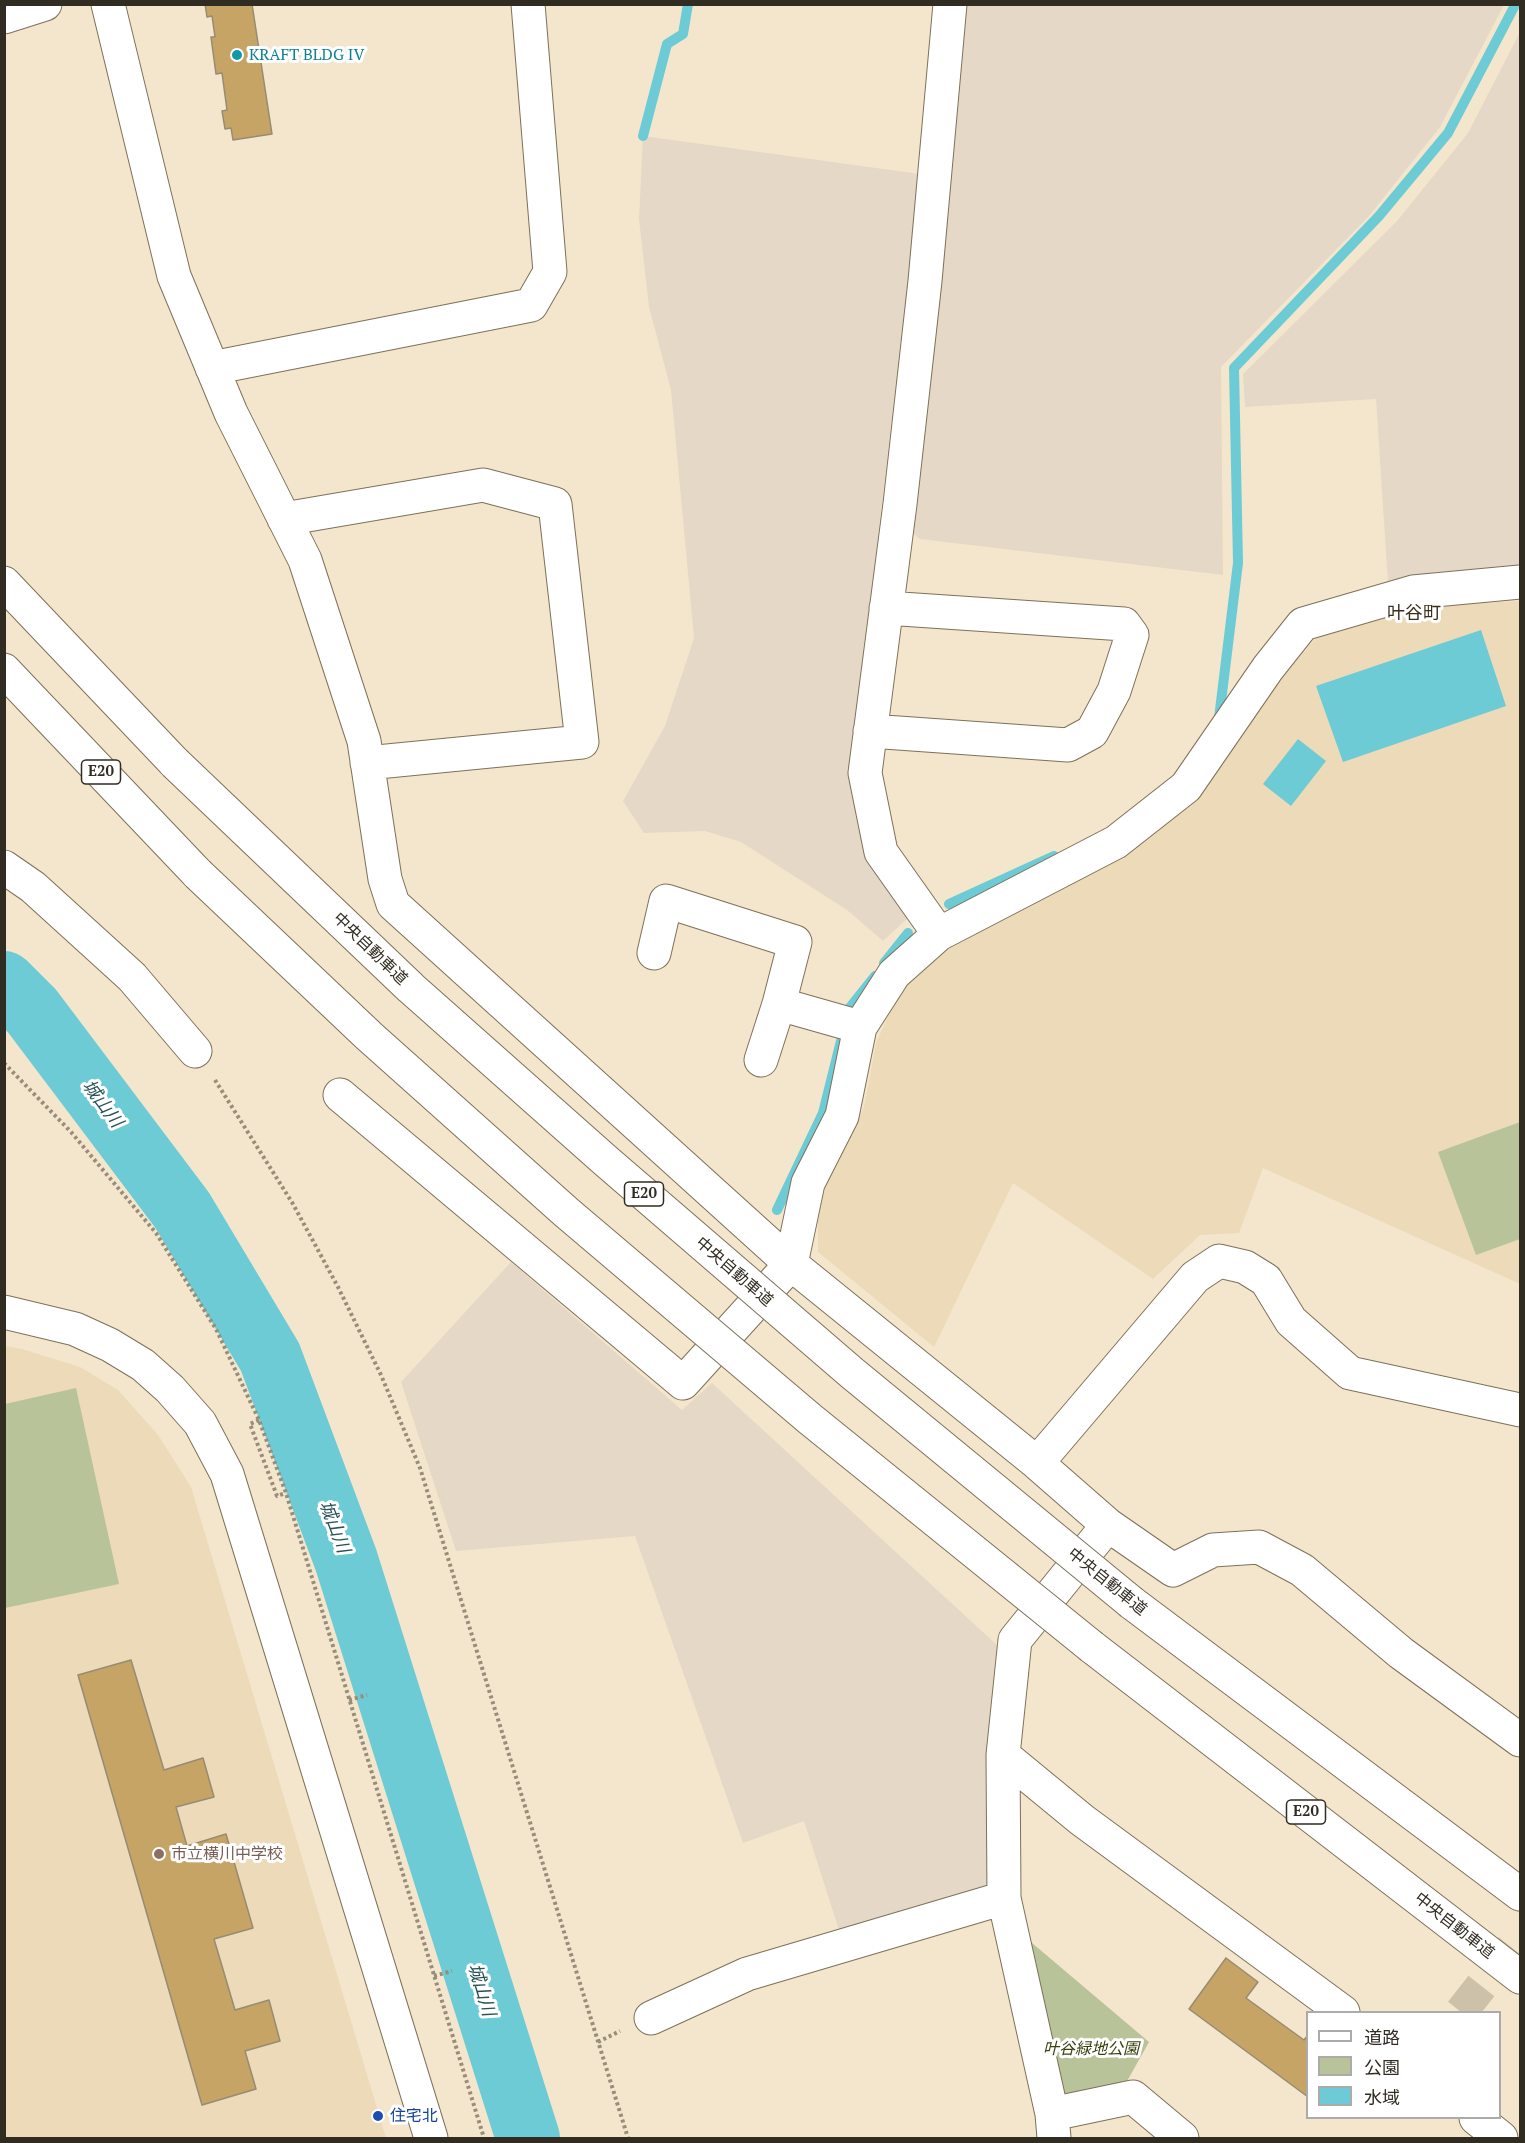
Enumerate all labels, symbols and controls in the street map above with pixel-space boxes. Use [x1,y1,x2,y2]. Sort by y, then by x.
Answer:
place label: KRAFT BLDG IV [249,45,364,65]
marker: KRAFT BLDG IV [230,48,244,62]
district label: 叶谷町 [1387,603,1441,625]
road number: E20 [82,760,120,784]
street label: 中央自動車道 [329,909,411,989]
water label: 城山川 [77,1076,127,1132]
road number: E20 [624,1182,664,1206]
street label: 中央自動車道 [691,1233,777,1311]
water label: 城山川 [314,1498,354,1556]
street label: 中央自動車道 [1064,1544,1150,1620]
road number: E20 [1286,1800,1326,1824]
place label: 市立横川中学校 [171,1844,283,1864]
marker: 市立横川中学校 [152,1847,166,1861]
street label: 中央自動車道 [1410,1889,1498,1963]
water label: 城山川 [463,1961,499,2019]
legend [1306,2011,1501,2119]
text: 道路 [1364,2025,1400,2049]
park label: 叶谷緑地公園 [1043,2039,1139,2059]
text: 公園 [1364,2055,1400,2079]
text: 水域 [1364,2085,1400,2109]
place label: 住宅北 [390,2106,438,2126]
marker: 住宅北 [371,2109,385,2123]

